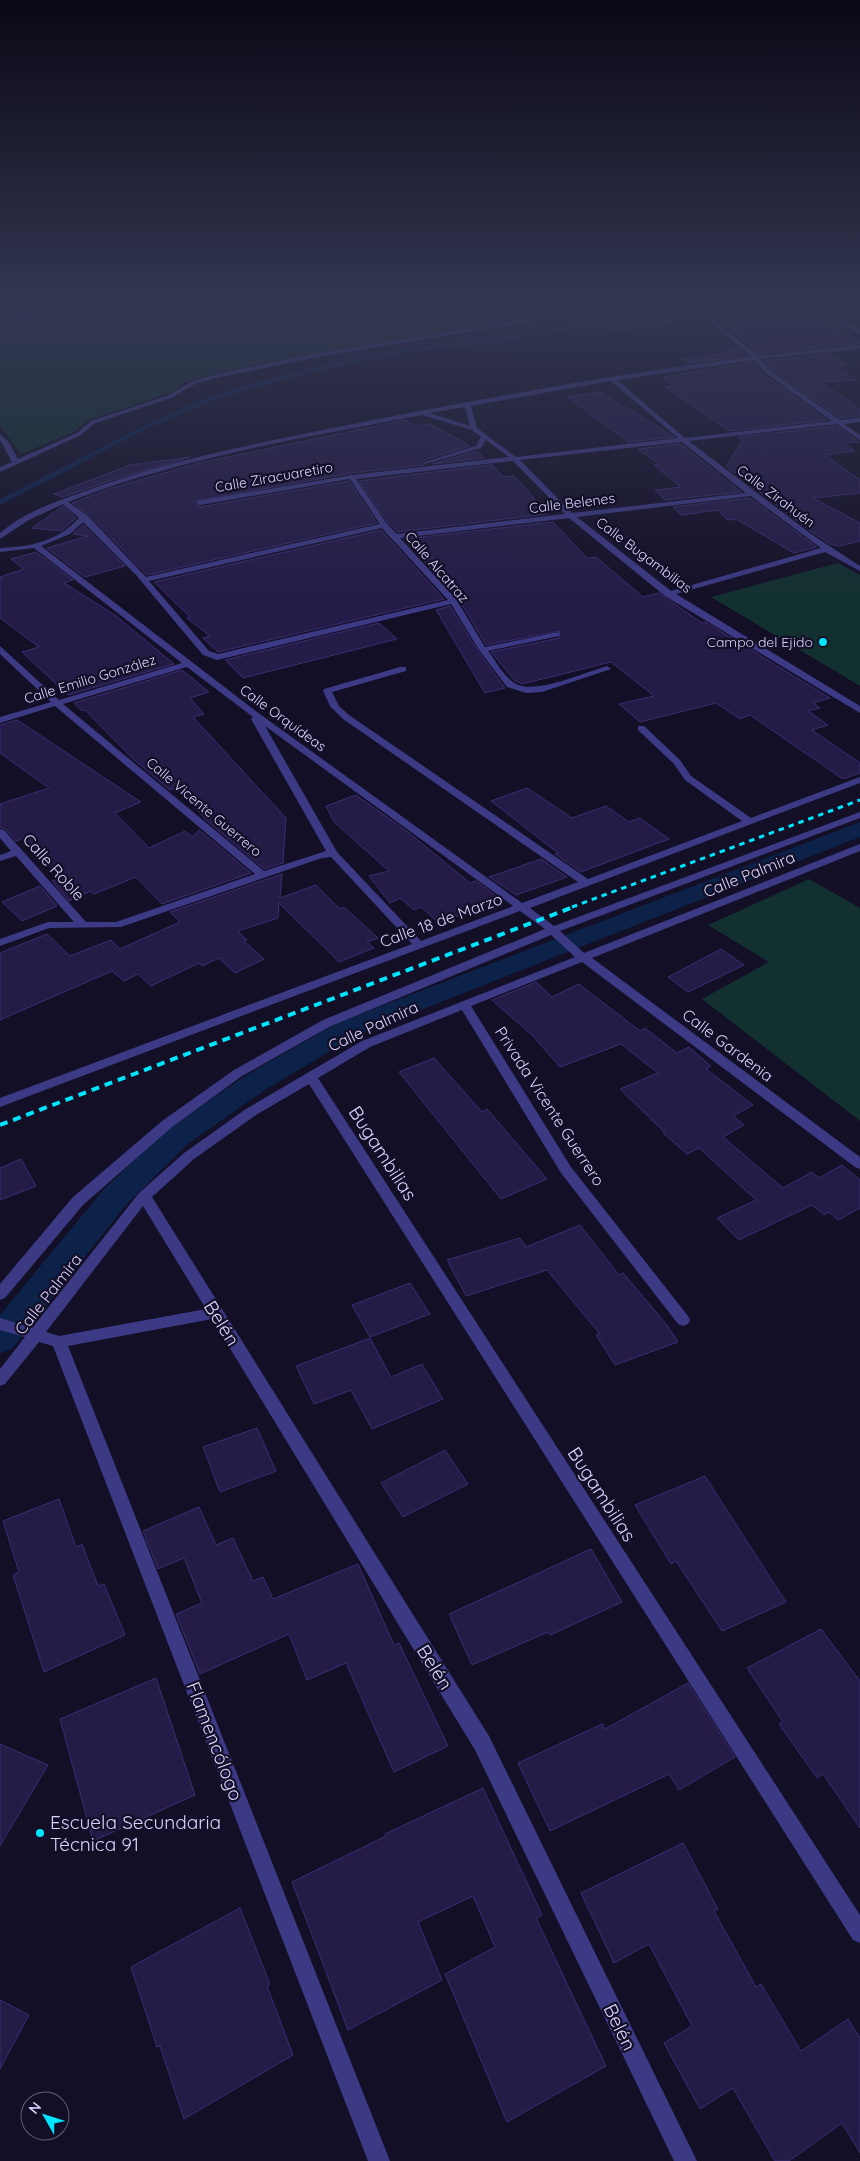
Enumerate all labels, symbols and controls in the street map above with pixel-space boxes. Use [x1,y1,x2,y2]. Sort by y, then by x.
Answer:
street label: Calle Ziracuaretiro [214,458,334,496]
street label: Calle Zirahuén [733,461,819,531]
street label: Calle Belenes [528,489,616,517]
street label: Calle Bugambilias [593,513,695,597]
street label: Calle Alcatraz [401,528,473,607]
place label: Campo del Ejido [707,633,813,651]
marker: Campo del Ejido [817,636,829,648]
street label: Calle Emilio González [22,650,158,708]
street label: Calle Orquídeas [236,681,330,755]
street label: Calle Vicente Guerrero [143,753,265,861]
street label: Calle Roble [19,829,89,905]
street label: Calle Palmira [700,847,798,901]
street label: Calle 18 de Marzo [377,889,505,951]
street label: Calle Palmira [325,996,421,1056]
street label: Calle Gardenia [679,1004,777,1086]
street label: Privada Vicente Guerrero [491,1022,609,1190]
street label: Bugambilias [344,1101,423,1205]
street label: Calle Palmira [10,1250,86,1338]
street label: Belén [199,1296,245,1350]
street label: Bugambilias [563,1442,642,1546]
street label: Belén [412,1640,458,1694]
street label: Flamencólogo [181,1678,249,1804]
place label: Escuela Secundaria Técnica 91 [50,1810,221,1856]
marker: Escuela Secundaria Técnica 91 [34,1827,46,1839]
street label: Belén [598,2000,642,2054]
north arrow [20,2091,70,2141]
text: N [25,2098,45,2117]

